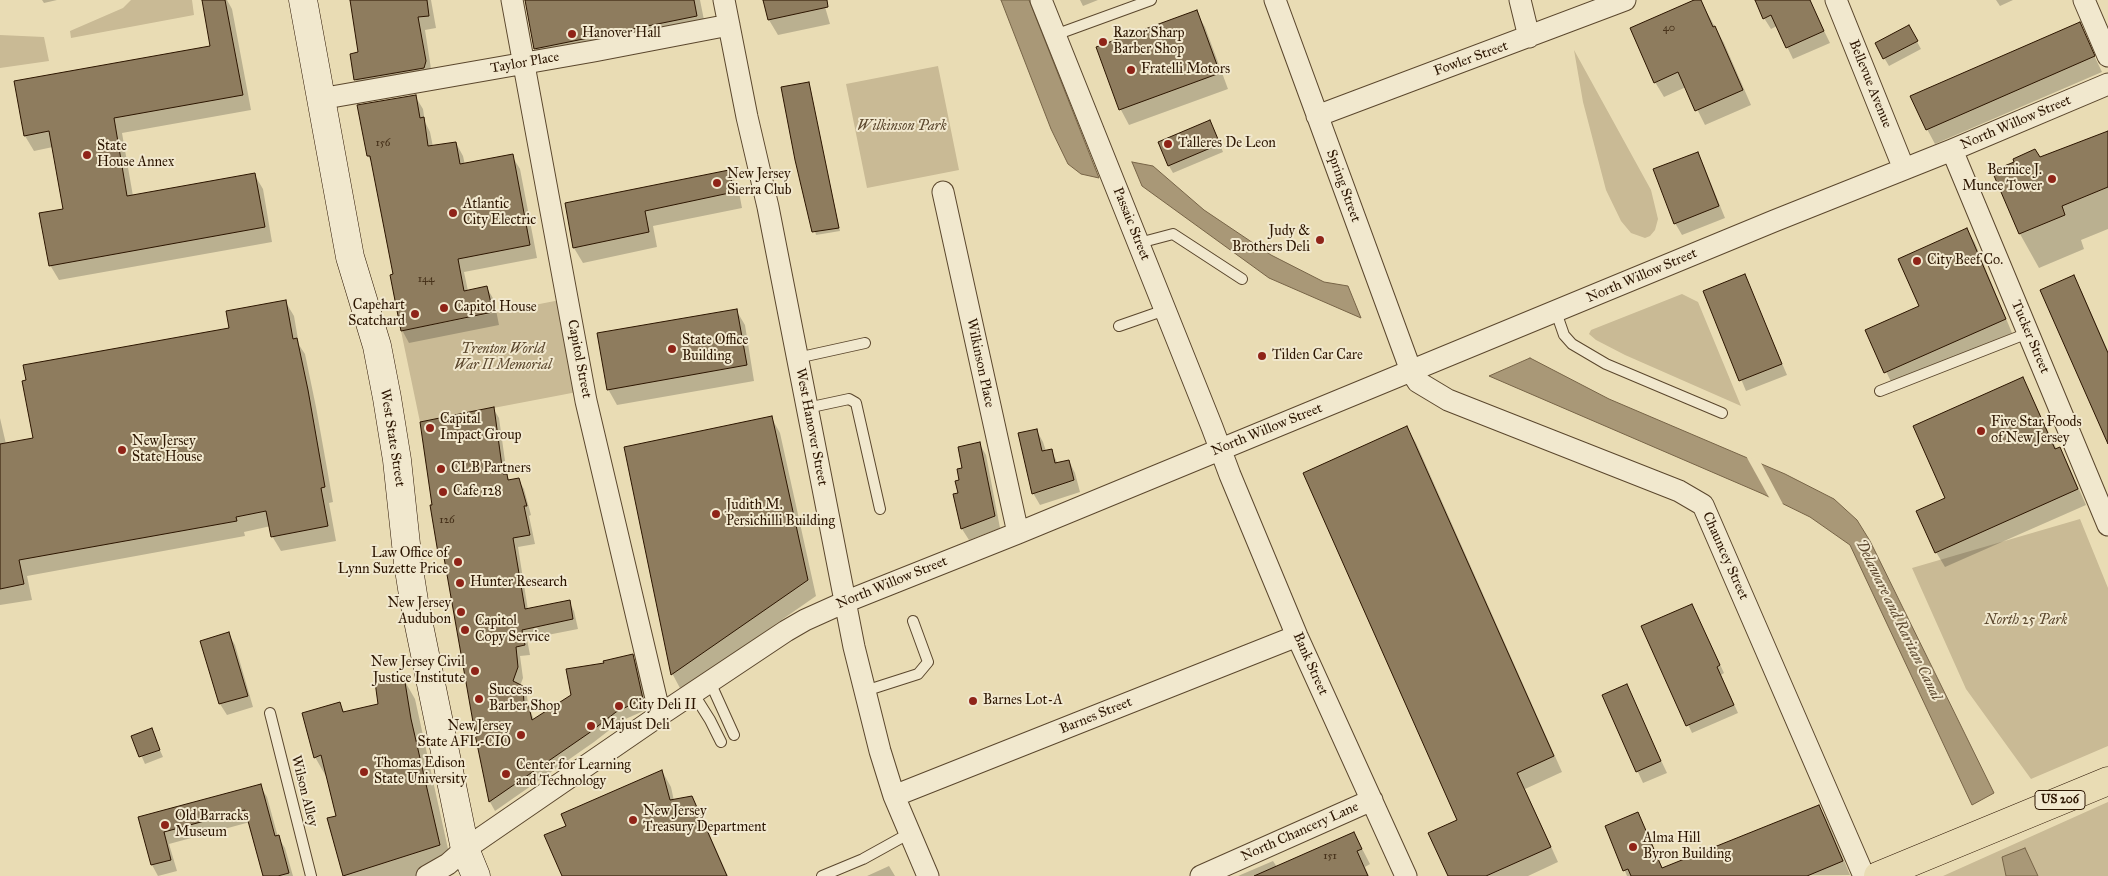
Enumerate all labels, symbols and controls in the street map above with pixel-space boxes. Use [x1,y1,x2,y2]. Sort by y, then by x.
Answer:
house number: 40 [1663,21,1675,35]
place label: Hanover Hall [582,26,661,42]
place label: Razor Sharp Barber Shop [1113,26,1185,58]
marker: Hanover Hall [566,28,578,40]
marker: Razor Sharp Barber Shop [1097,36,1109,48]
street label: Fowler Street [1432,38,1510,80]
street label: Bellevue Avenue [1845,38,1895,130]
street label: Taylor Place [489,49,561,77]
place label: Fratelli Motors [1141,62,1230,78]
marker: Fratelli Motors [1125,64,1137,76]
street label: North Willow Street [1958,92,2074,154]
park label: Wilkinson Park [857,119,947,135]
house number: 156 [375,136,391,150]
place label: Talleres De Leon [1178,136,1276,152]
marker: Talleres De Leon [1162,138,1174,150]
place label: State House Annex [97,139,174,172]
street label: Spring Street [1322,147,1364,225]
marker: State House Annex [81,149,93,161]
place label: Bernice J. Munce Tower [1962,163,2042,196]
place label: New Jersey Sierra Club [727,167,792,200]
marker: Bernice J. Munce Tower [2046,173,2058,185]
marker: New Jersey Sierra Club [711,177,723,189]
street label: Passaic Street [1109,185,1153,263]
place label: Atlantic City Electric [463,197,536,230]
marker: Atlantic City Electric [447,207,459,219]
place label: Judy & Brothers Deli [1232,224,1310,256]
marker: Judy & Brothers Deli [1314,234,1326,246]
street label: North Willow Street [1584,245,1700,307]
place label: City Beef Co. [1927,253,2003,269]
marker: City Beef Co. [1911,255,1923,267]
house number: 144 [418,272,434,286]
place label: Capehart Scatchard [348,298,405,331]
street label: Tucker Street [2007,298,2053,376]
place label: Capitol House [454,300,537,316]
marker: Capitol House [438,302,450,314]
marker: Capehart Scatchard [409,308,421,320]
street label: Wilkinson Place [962,317,998,409]
street label: Capitol Street [563,318,595,400]
place label: State Office Building [682,333,748,366]
park label: Trenton World War II Memorial [454,342,552,374]
marker: State Office Building [666,343,678,355]
place label: Tilden Car Care [1272,348,1363,364]
marker: Tilden Car Care [1256,350,1268,362]
street label: West Hanover Street [791,367,831,487]
street label: West State Street [376,388,408,488]
street label: North Willow Street [1209,400,1325,460]
place label: Capital Impact Group [440,412,522,444]
place label: Five Star Foods of New Jersey [1991,415,2082,448]
marker: Capital Impact Group [424,422,436,434]
marker: Five Star Foods of New Jersey [1975,425,1987,437]
place label: New Jersey State House [132,434,202,467]
marker: New Jersey State House [116,444,128,456]
place label: CLB Partners [451,461,531,477]
marker: CLB Partners [435,463,447,475]
place label: Cafe 128 [453,484,502,500]
marker: Cafe 128 [437,486,449,498]
place label: Judith M. Persichilli Building [726,498,835,530]
marker: Judith M. Persichilli Building [710,508,722,520]
street label: Chauncey Street [1698,510,1752,602]
house number: 126 [439,513,455,527]
water label: Delaware and Raritan Canal [1851,537,1945,703]
place label: Law Office of Lynn Suzette Price [338,546,448,578]
street label: North Willow Street [834,553,950,613]
marker: Law Office of Lynn Suzette Price [452,556,464,568]
place label: Hunter Research [470,575,567,591]
marker: Hunter Research [454,577,466,589]
place label: New Jersey Audubon [387,596,451,628]
marker: New Jersey Audubon [455,606,467,618]
park label: North 25 Park [1985,613,2067,629]
place label: Capitol Copy Service [475,614,550,646]
marker: Capitol Copy Service [459,624,471,636]
street label: Bank Street [1289,630,1331,698]
place label: New Jersey Civil Justice Institute [371,655,465,688]
marker: New Jersey Civil Justice Institute [469,665,481,677]
place label: Success Barber Shop [489,683,560,716]
marker: Success Barber Shop [473,693,485,705]
place label: Barnes Lot-A [983,693,1063,709]
street label: Barnes Street [1057,694,1135,738]
marker: Barnes Lot-A [967,695,979,707]
place label: City Deli II [629,698,696,714]
marker: City Deli II [613,700,625,712]
place label: Majust Deli [601,718,670,734]
place label: New Jersey State AFL-CIO [418,719,511,752]
marker: Majust Deli [585,720,597,732]
marker: New Jersey State AFL-CIO [515,729,527,741]
street label: Wilson Alley [287,754,321,828]
place label: Thomas Edison State University [374,756,467,789]
place label: Center for Learning and Technology [516,758,631,790]
marker: Thomas Edison State University [358,766,370,778]
marker: Center for Learning and Technology [500,768,512,780]
road number: US 206 [2035,790,2085,810]
street label: North Chancery Lane [1239,799,1361,865]
place label: New Jersey Treasury Department [643,804,767,836]
place label: Old Barracks Museum [175,809,249,842]
marker: New Jersey Treasury Department [627,814,639,826]
marker: Old Barracks Museum [159,819,171,831]
place label: Alma Hill Byron Building [1643,831,1731,864]
marker: Alma Hill Byron Building [1627,841,1639,853]
house number: 151 [1323,849,1337,863]

